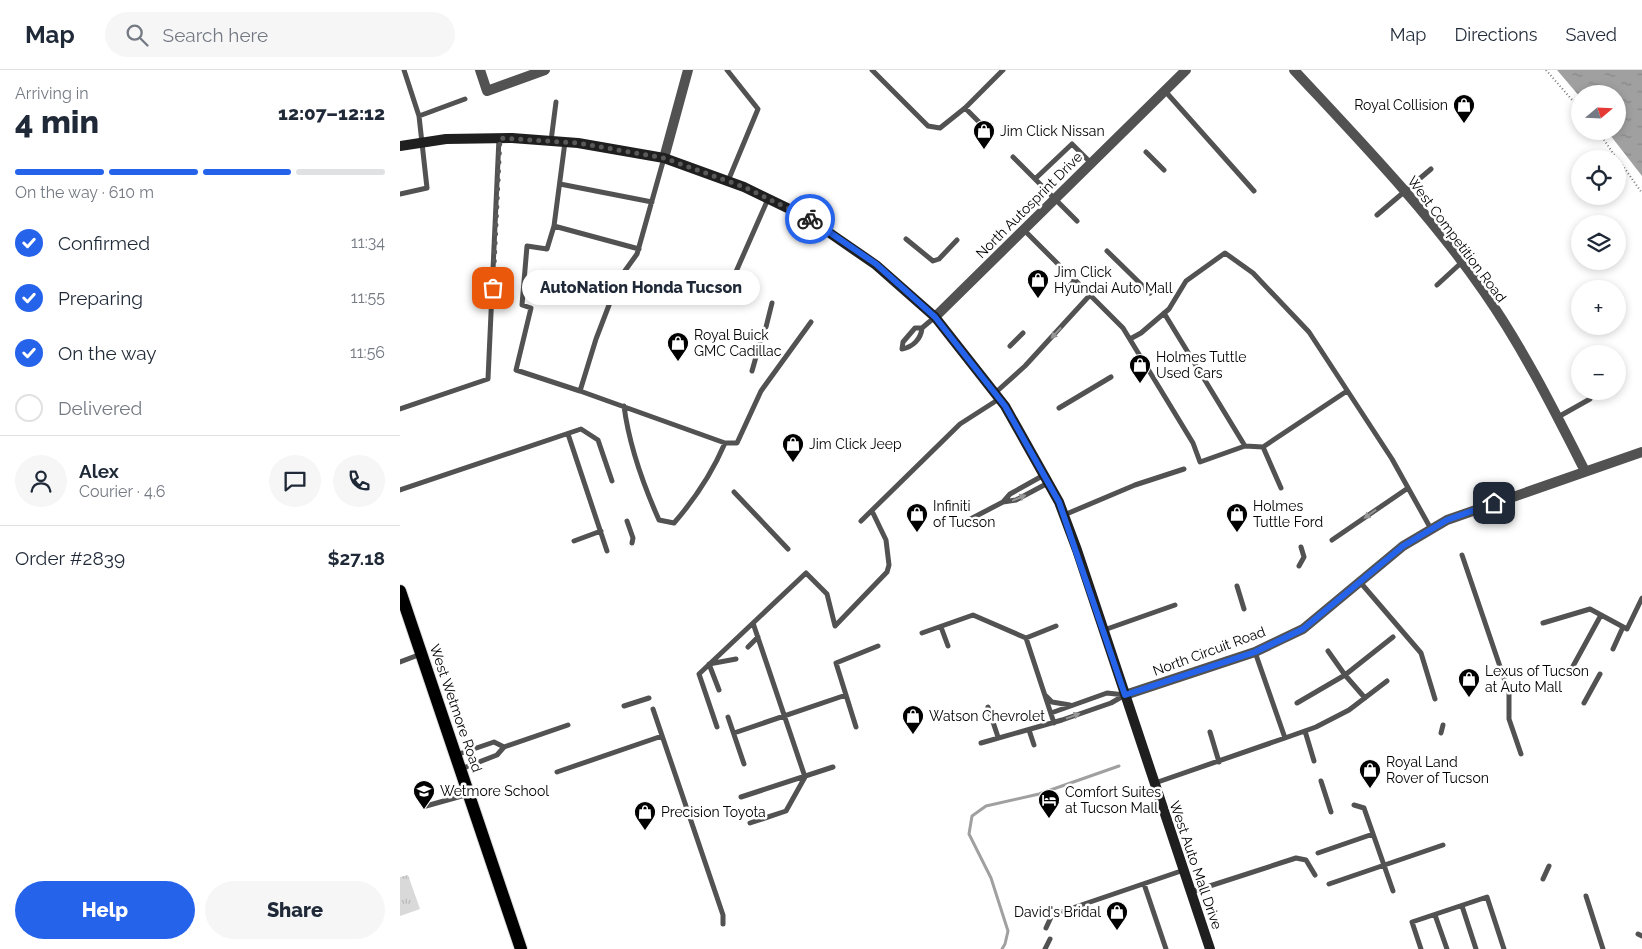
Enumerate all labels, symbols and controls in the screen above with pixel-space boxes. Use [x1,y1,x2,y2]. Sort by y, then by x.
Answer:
search box [105,12,455,57]
text: Map [25,20,75,49]
icon: search [123,21,151,49]
text: Search here [163,24,268,46]
text: Map [1390,24,1426,45]
text: Directions [1454,24,1538,45]
text: Saved [1566,24,1617,45]
text: Arriving in [15,84,89,103]
north arrow [1571,85,1626,140]
map controls [1571,85,1626,400]
shop icon: Royal Collision [1452,93,1476,124]
place label: Royal Collision [1354,97,1448,113]
text: 12:07–12:12 [278,102,385,124]
text: 4 min [15,103,99,140]
shop icon: Jim Click Nissan [972,119,996,150]
place label: Jim Click Nissan [1000,123,1105,139]
street label: North Autosprint Drive [973,149,1085,261]
button: locate [1571,150,1626,205]
street label: West Competition Road [1404,173,1510,305]
text: On the way · 610 m [15,183,154,202]
courier [785,194,835,244]
icon: bike [796,205,824,233]
button: layers [1571,215,1626,270]
icon: check [15,229,43,257]
text: Confirmed [58,232,150,254]
text: 11:34 [351,233,385,252]
place label: Jim Click Hyundai Auto Mall [1054,264,1173,296]
pin [472,267,514,309]
shop icon: Jim Click Hyundai Auto Mall [1026,268,1050,299]
callout: AutoNation Honda Tucson [523,270,760,306]
icon: bag [479,274,507,302]
text: AutoNation Honda Tucson [540,278,742,297]
button: + [1571,280,1626,335]
icon: check [15,284,43,312]
text: Preparing [58,287,143,309]
text: 11:55 [351,288,385,307]
place label: Royal Buick GMC Cadillac [694,327,782,359]
one-way arrow [1050,327,1062,339]
shop icon: Royal Buick GMC Cadillac [666,331,690,362]
icon: check [15,339,43,367]
text: On the way [58,342,157,364]
text: 11:56 [350,343,385,362]
button: − [1571,345,1626,400]
place label: Holmes Tuttle Used Cars [1156,349,1246,381]
shop icon: Holmes Tuttle Used Cars [1128,353,1152,384]
text: Delivered [58,397,142,419]
shop icon: Jim Click Jeep [781,432,805,463]
place label: Jim Click Jeep [809,436,902,452]
button: person [15,455,67,507]
button: chat [269,455,321,507]
button: phone [333,455,385,507]
text: Alex [79,460,119,482]
text: Courier · 4.6 [79,482,165,501]
pin [1473,482,1515,524]
icon: home [1480,489,1508,517]
one-way arrow [1012,493,1026,501]
place label: Infiniti of Tucson [933,498,995,530]
place label: Holmes Tuttle Ford [1253,498,1323,530]
shop icon: Infiniti of Tucson [905,502,929,533]
shop icon: Holmes Tuttle Ford [1225,502,1249,533]
one-way arrow [1364,509,1377,519]
text: Order #2839 [15,547,125,569]
text: $27.18 [327,547,385,569]
street label: North Circuit Road [1151,623,1267,679]
street label: West Wetmore Road [427,642,485,774]
place label: Lexus of Tucson at Auto Mall [1485,663,1589,695]
shop icon: Lexus of Tucson at Auto Mall [1457,667,1481,698]
shop icon: Watson Chevrolet [901,704,925,735]
place label: Watson Chevrolet [929,708,1045,724]
one-way arrow [1065,712,1080,719]
place label: Royal Land Rover of Tucson [1386,754,1489,786]
shop icon: Royal Land Rover of Tucson [1358,758,1382,789]
school or university icon: Wetmore School [412,779,436,810]
place label: Wetmore School [440,783,549,799]
place label: Comfort Suites at Tucson Mall [1065,784,1161,816]
hotel icon: Comfort Suites at Tucson Mall [1037,788,1061,819]
street label: West Auto Mall Drive [1167,799,1225,931]
shop icon: Precision Toyota [633,800,657,831]
place label: Precision Toyota [661,804,766,820]
button: Help [15,881,195,939]
button: Share [205,881,385,939]
shop icon: David's Bridal [1105,900,1129,931]
place label: David's Bridal [1014,904,1101,920]

